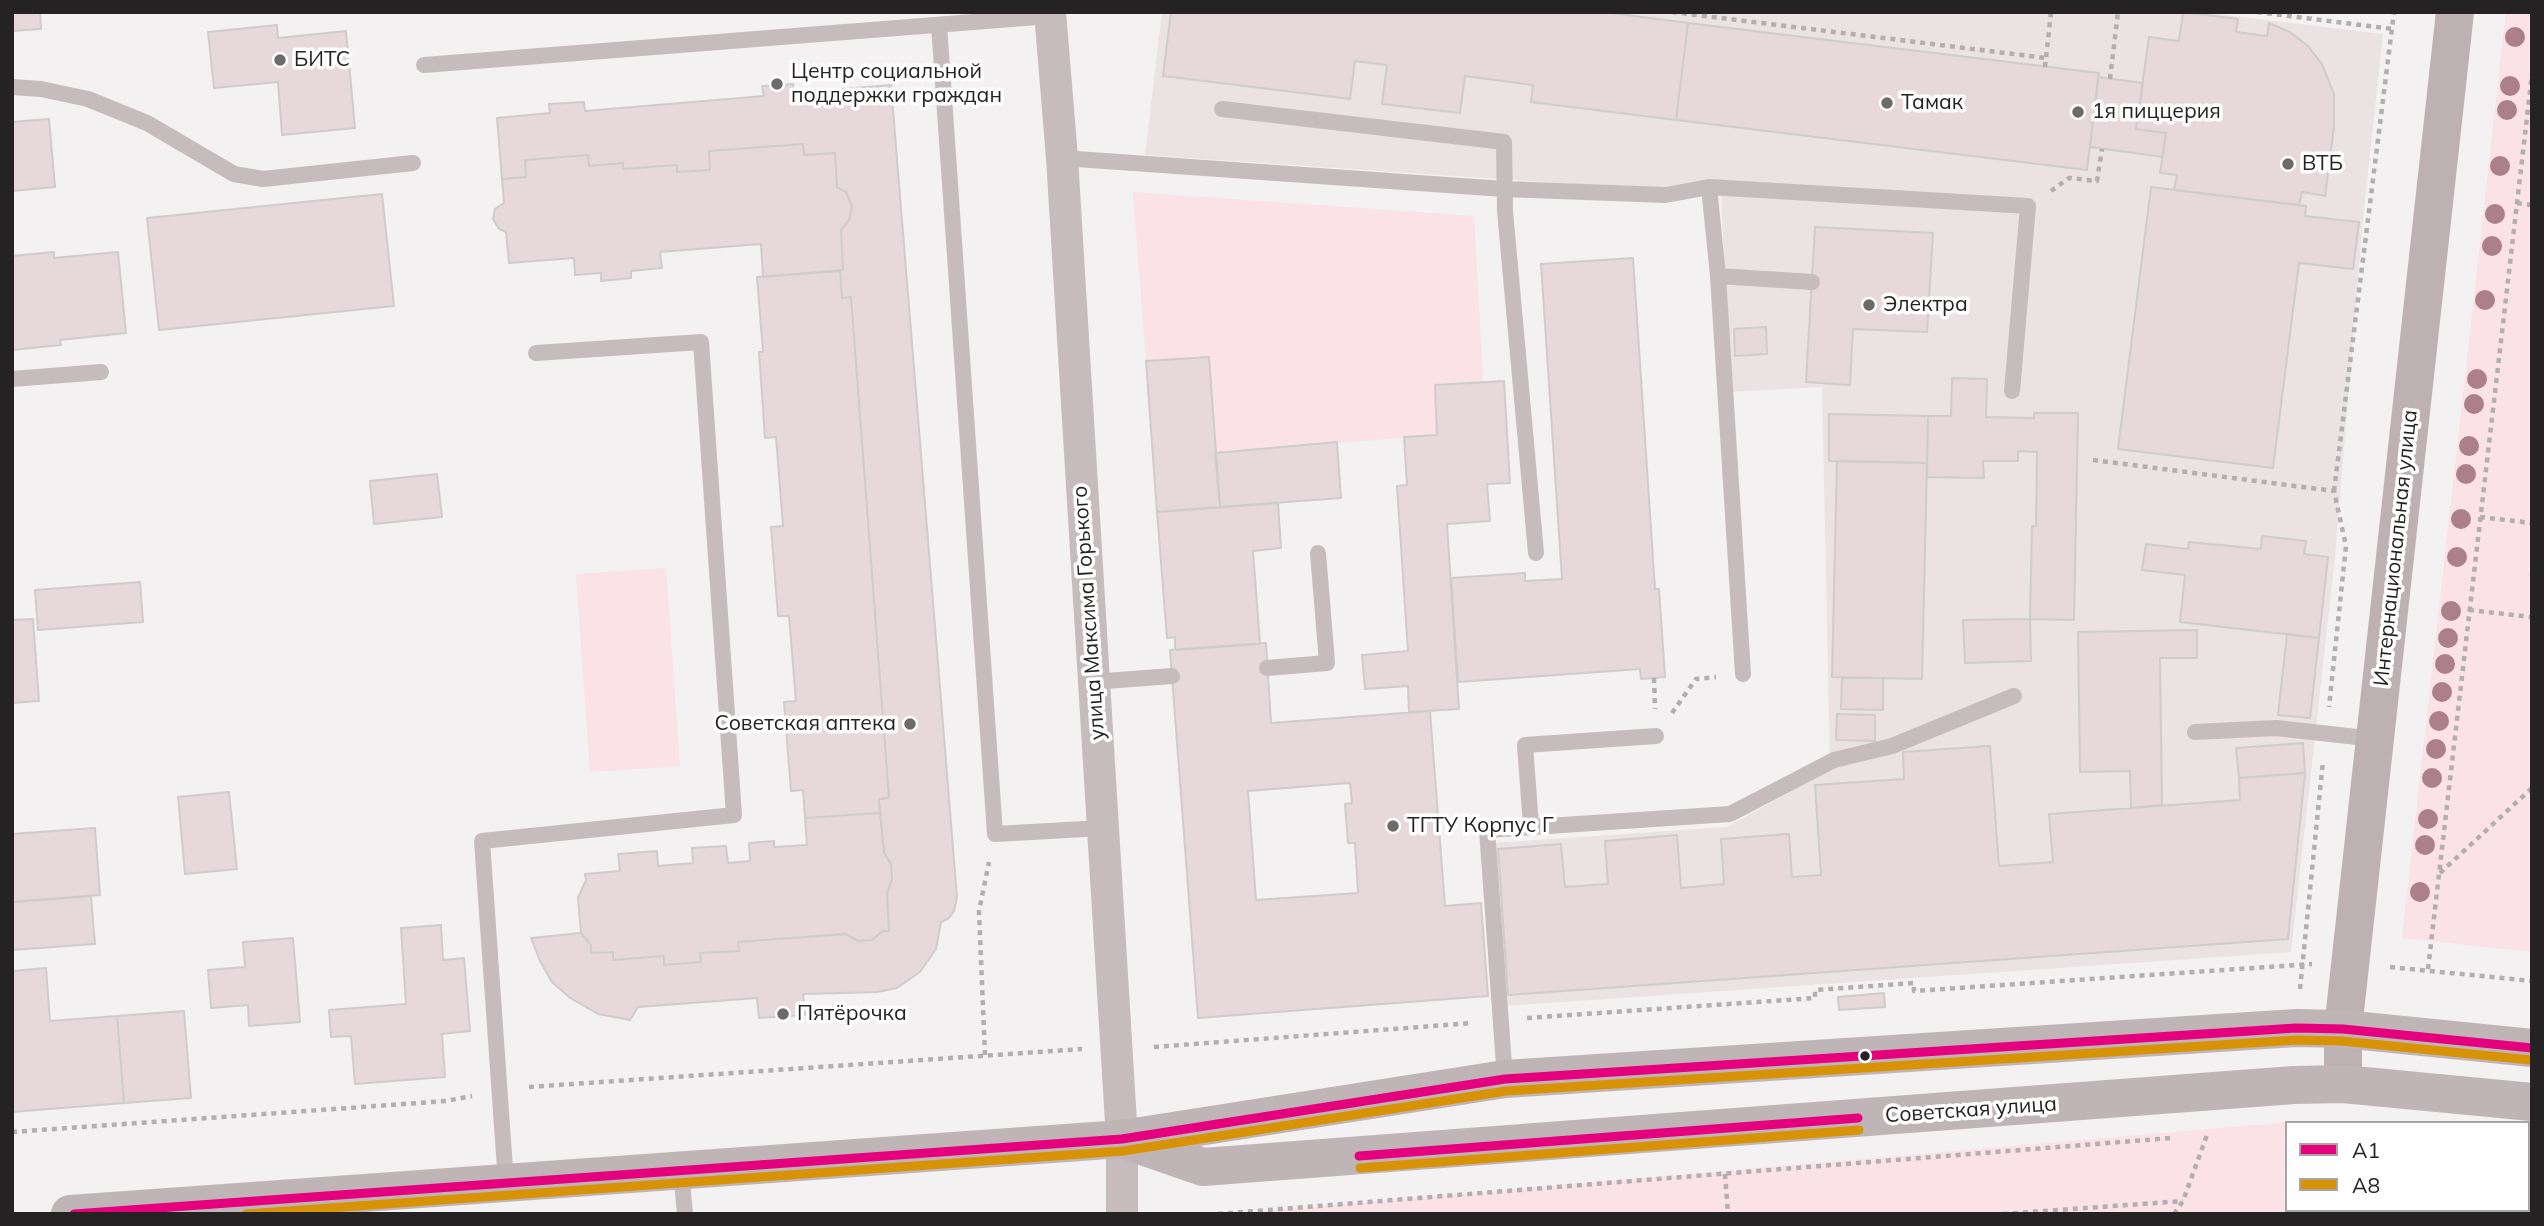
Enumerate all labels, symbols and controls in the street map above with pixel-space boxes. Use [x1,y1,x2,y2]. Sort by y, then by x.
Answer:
place label: БИТС [294,47,350,73]
marker: БИТС [272,52,288,68]
place label: Центр социальной поддержки граждан [791,59,1002,109]
marker: Центр социальной поддержки граждан [769,76,785,92]
place label: Тамак [1901,90,1963,116]
marker: Тамак [1879,95,1895,111]
place label: 1я пиццерия [2092,99,2221,125]
marker: 1я пиццерия [2070,104,2086,120]
place label: ВТБ [2302,151,2343,177]
marker: ВТБ [2280,156,2296,172]
place label: Электра [1883,292,1968,318]
marker: Электра [1861,297,1877,313]
street label: Интернациональная улица [2369,408,2423,688]
street label: улица Максима Горького [1068,485,1110,741]
place label: Советская аптека [714,711,896,737]
marker: Советская аптека [902,716,918,732]
place label: ТГТУ Корпус Г [1407,813,1554,839]
marker: ТГТУ Корпус Г [1385,818,1401,834]
place label: Пятёрочка [797,1001,907,1027]
marker: Пятёрочка [775,1006,791,1022]
unlabelled marker [1858,1049,1872,1063]
street label: Советская улица [1884,1091,2058,1129]
legend [2285,1121,2530,1212]
text: А1 [2352,1137,2380,1163]
text: А8 [2352,1172,2380,1198]

